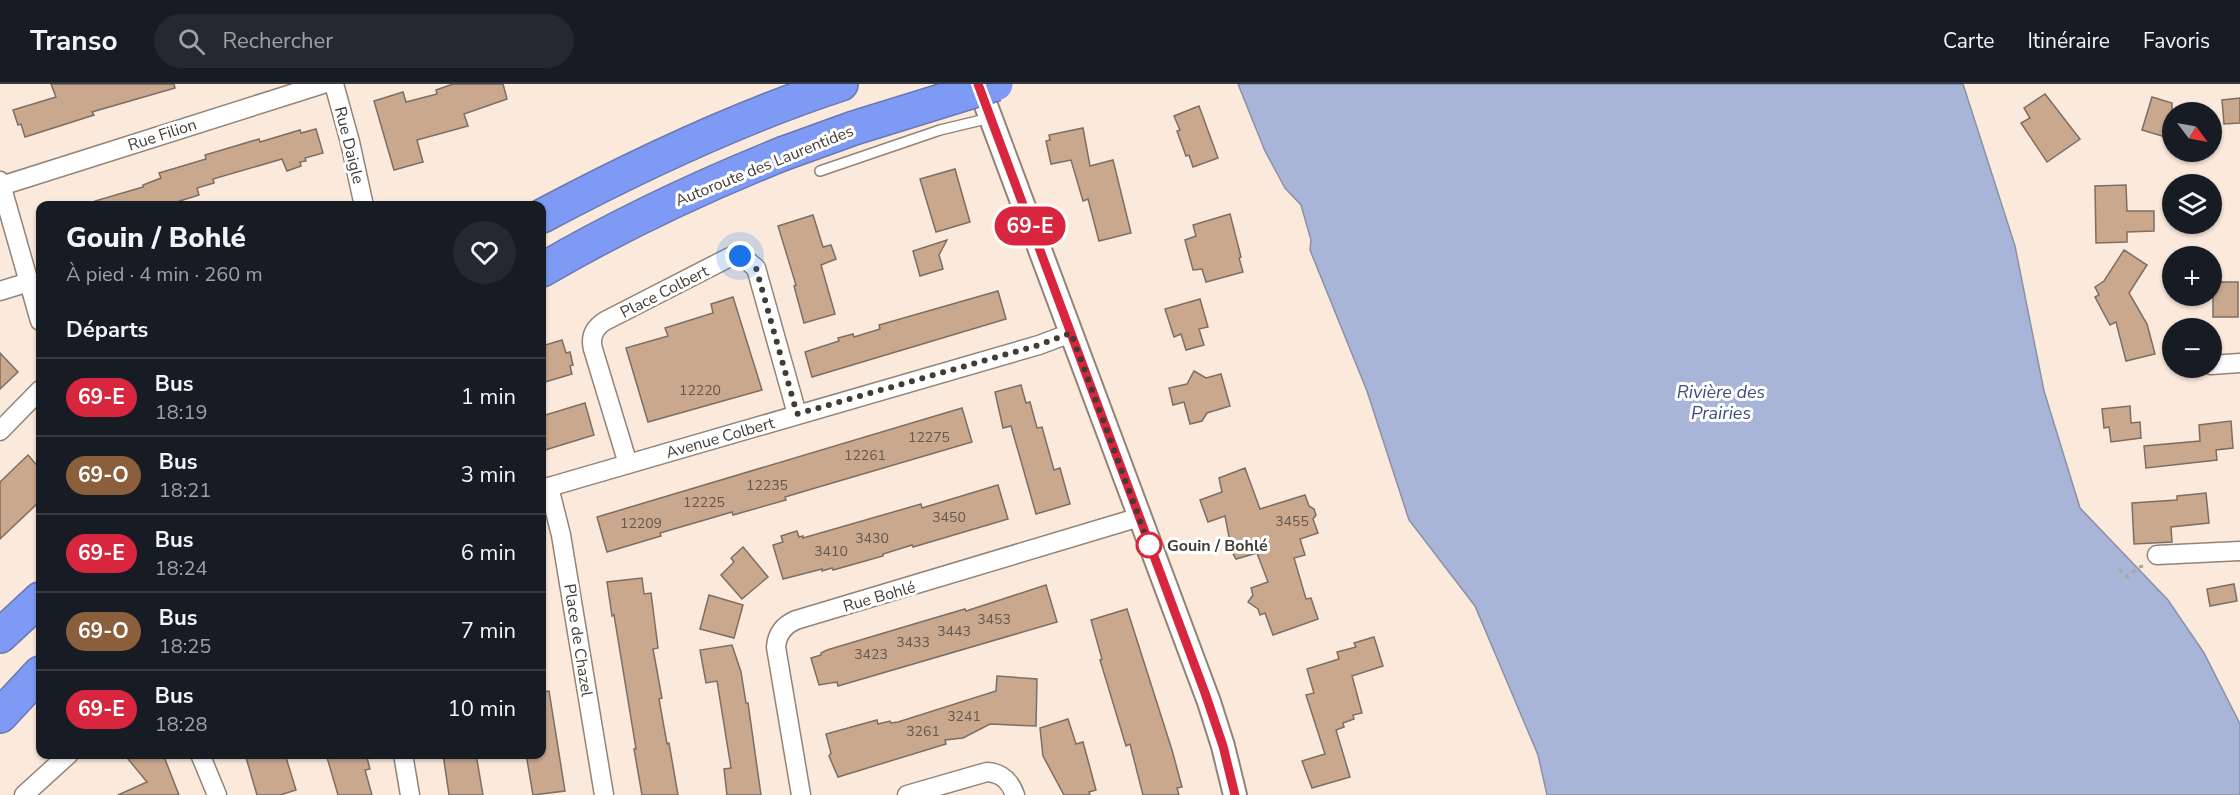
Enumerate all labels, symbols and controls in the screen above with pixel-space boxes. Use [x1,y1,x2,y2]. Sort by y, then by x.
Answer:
search box [154,14,574,68]
text: Transo [30,22,118,60]
icon: search [175,25,208,58]
text: Rechercher [223,26,333,56]
text: Carte [1943,27,1994,55]
text: Itinéraire [2027,27,2110,55]
text: Favoris [2143,27,2210,55]
north arrow [2162,102,2222,162]
map controls [2162,102,2222,378]
street label: Rue Daigle [329,104,369,186]
street label: Rue Filion [125,113,200,156]
street label: Autoroute des Laurentides [672,120,857,212]
button: layers [2162,174,2222,234]
line badge: 69-E [988,206,1072,246]
text: 69-E [1007,212,1053,240]
text: Gouin / Bohlé [66,219,246,257]
button: heart [453,221,516,284]
your location [725,241,755,271]
button: + [2162,246,2222,306]
street label: Place Colbert [616,260,713,324]
text: À pied · 4 min · 260 m [66,261,263,288]
text: Départs [66,315,148,345]
button: − [2162,318,2222,378]
text: Bus [155,369,193,399]
water label: Rivière des Prairies [1677,380,1765,425]
house number: 12220 [679,381,721,400]
text: 1 min [461,382,516,412]
text: 69-E [78,383,125,411]
text: 18:19 [155,399,207,426]
street label: Avenue Colbert [663,412,778,464]
house number: 12275 [908,428,950,447]
house number: 12261 [844,446,886,465]
text: Bus [159,447,197,477]
text: 3 min [461,460,516,490]
text: 69-O [78,461,129,489]
house number: 12235 [746,476,788,495]
text: 18:21 [159,477,211,504]
house number: 12225 [683,493,725,512]
house number: 3450 [932,508,966,527]
house number: 3455 [1275,512,1309,531]
house number: 12209 [620,514,662,533]
text: Bus [155,525,193,555]
house number: 3430 [855,529,889,548]
marker: Gouin / Bohlé [1136,532,1162,558]
place label: Gouin / Bohlé [1167,535,1268,557]
text: 6 min [461,538,516,568]
text: 69-E [78,539,125,567]
house number: 3410 [814,542,848,561]
text: 18:24 [155,555,207,582]
street label: Rue Bohlé [841,576,918,618]
street label: Place de Chazel [558,582,598,698]
text: Bus [159,603,197,633]
house number: 3453 [977,610,1011,629]
text: 7 min [461,616,516,646]
text: 69-O [78,617,129,645]
house number: 3443 [937,622,971,641]
text: 18:25 [159,633,211,660]
house number: 3433 [896,633,930,652]
house number: 3423 [854,645,888,664]
text: Bus [155,681,193,711]
text: 10 min [448,694,516,724]
text: 69-E [78,695,125,723]
house number: 3241 [947,707,981,726]
text: 18:28 [155,711,207,738]
house number: 3261 [906,722,940,741]

